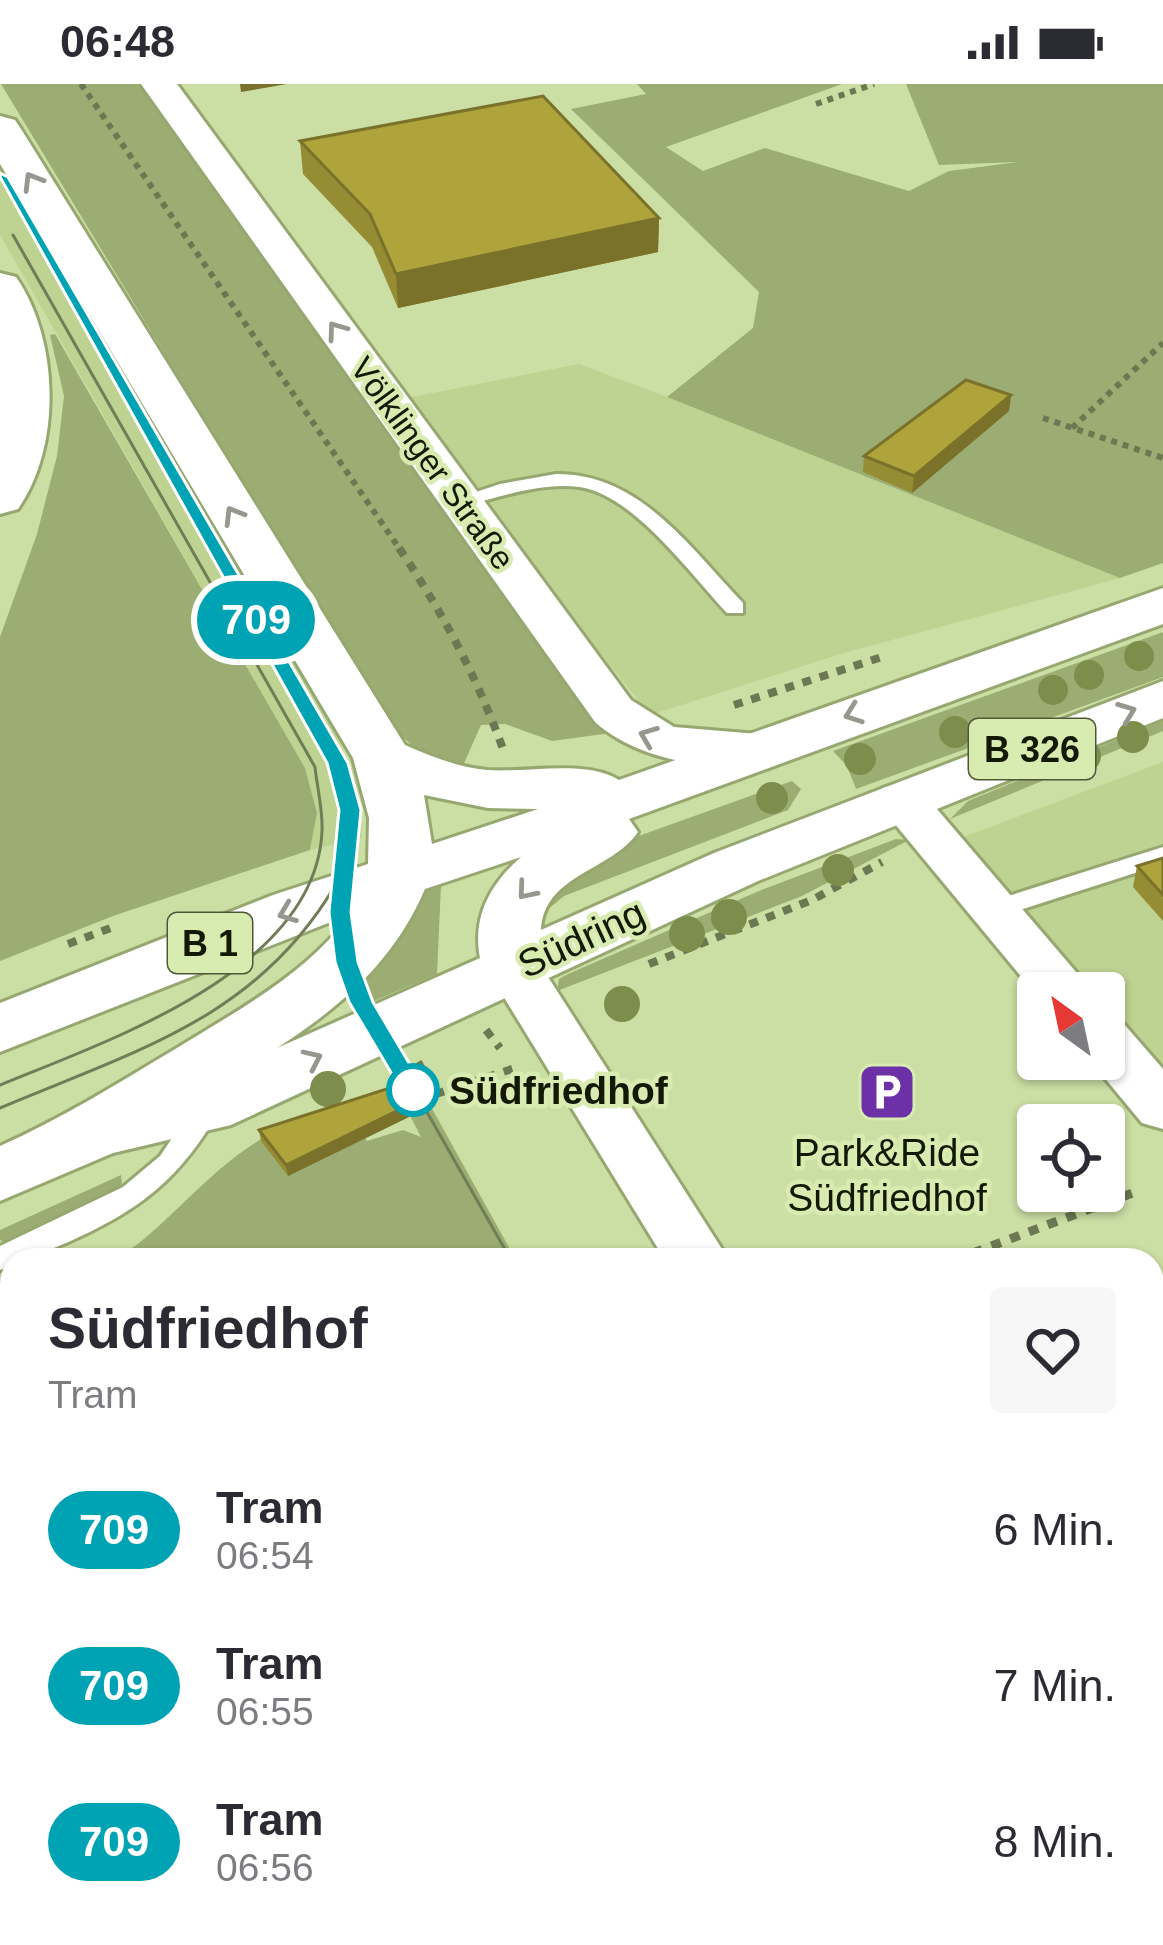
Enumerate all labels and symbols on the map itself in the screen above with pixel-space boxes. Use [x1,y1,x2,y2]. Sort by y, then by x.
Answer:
one-way arrow [23,172,46,194]
one-way arrow [328,321,350,343]
street label: Völklinger Straße [343,350,522,577]
one-way arrow [224,506,247,528]
line badge: 709 [187,581,325,659]
one-way arrow [844,700,865,724]
one-way arrow [1116,701,1137,726]
road number: B 326 [969,719,1095,779]
one-way arrow [639,726,660,750]
one-way arrow [518,877,540,899]
street label: Südring [511,891,651,986]
one-way arrow [278,899,299,924]
road number: B 1 [168,913,252,973]
north arrow [1017,972,1125,1080]
one-way arrow [300,1050,322,1073]
parking icon: Park&Ride Südfriedhof [856,1061,918,1123]
marker: Südfriedhof [388,1065,438,1115]
place label: Südfriedhof [449,1069,669,1112]
place label: Park&Ride Südfriedhof [787,1131,987,1219]

